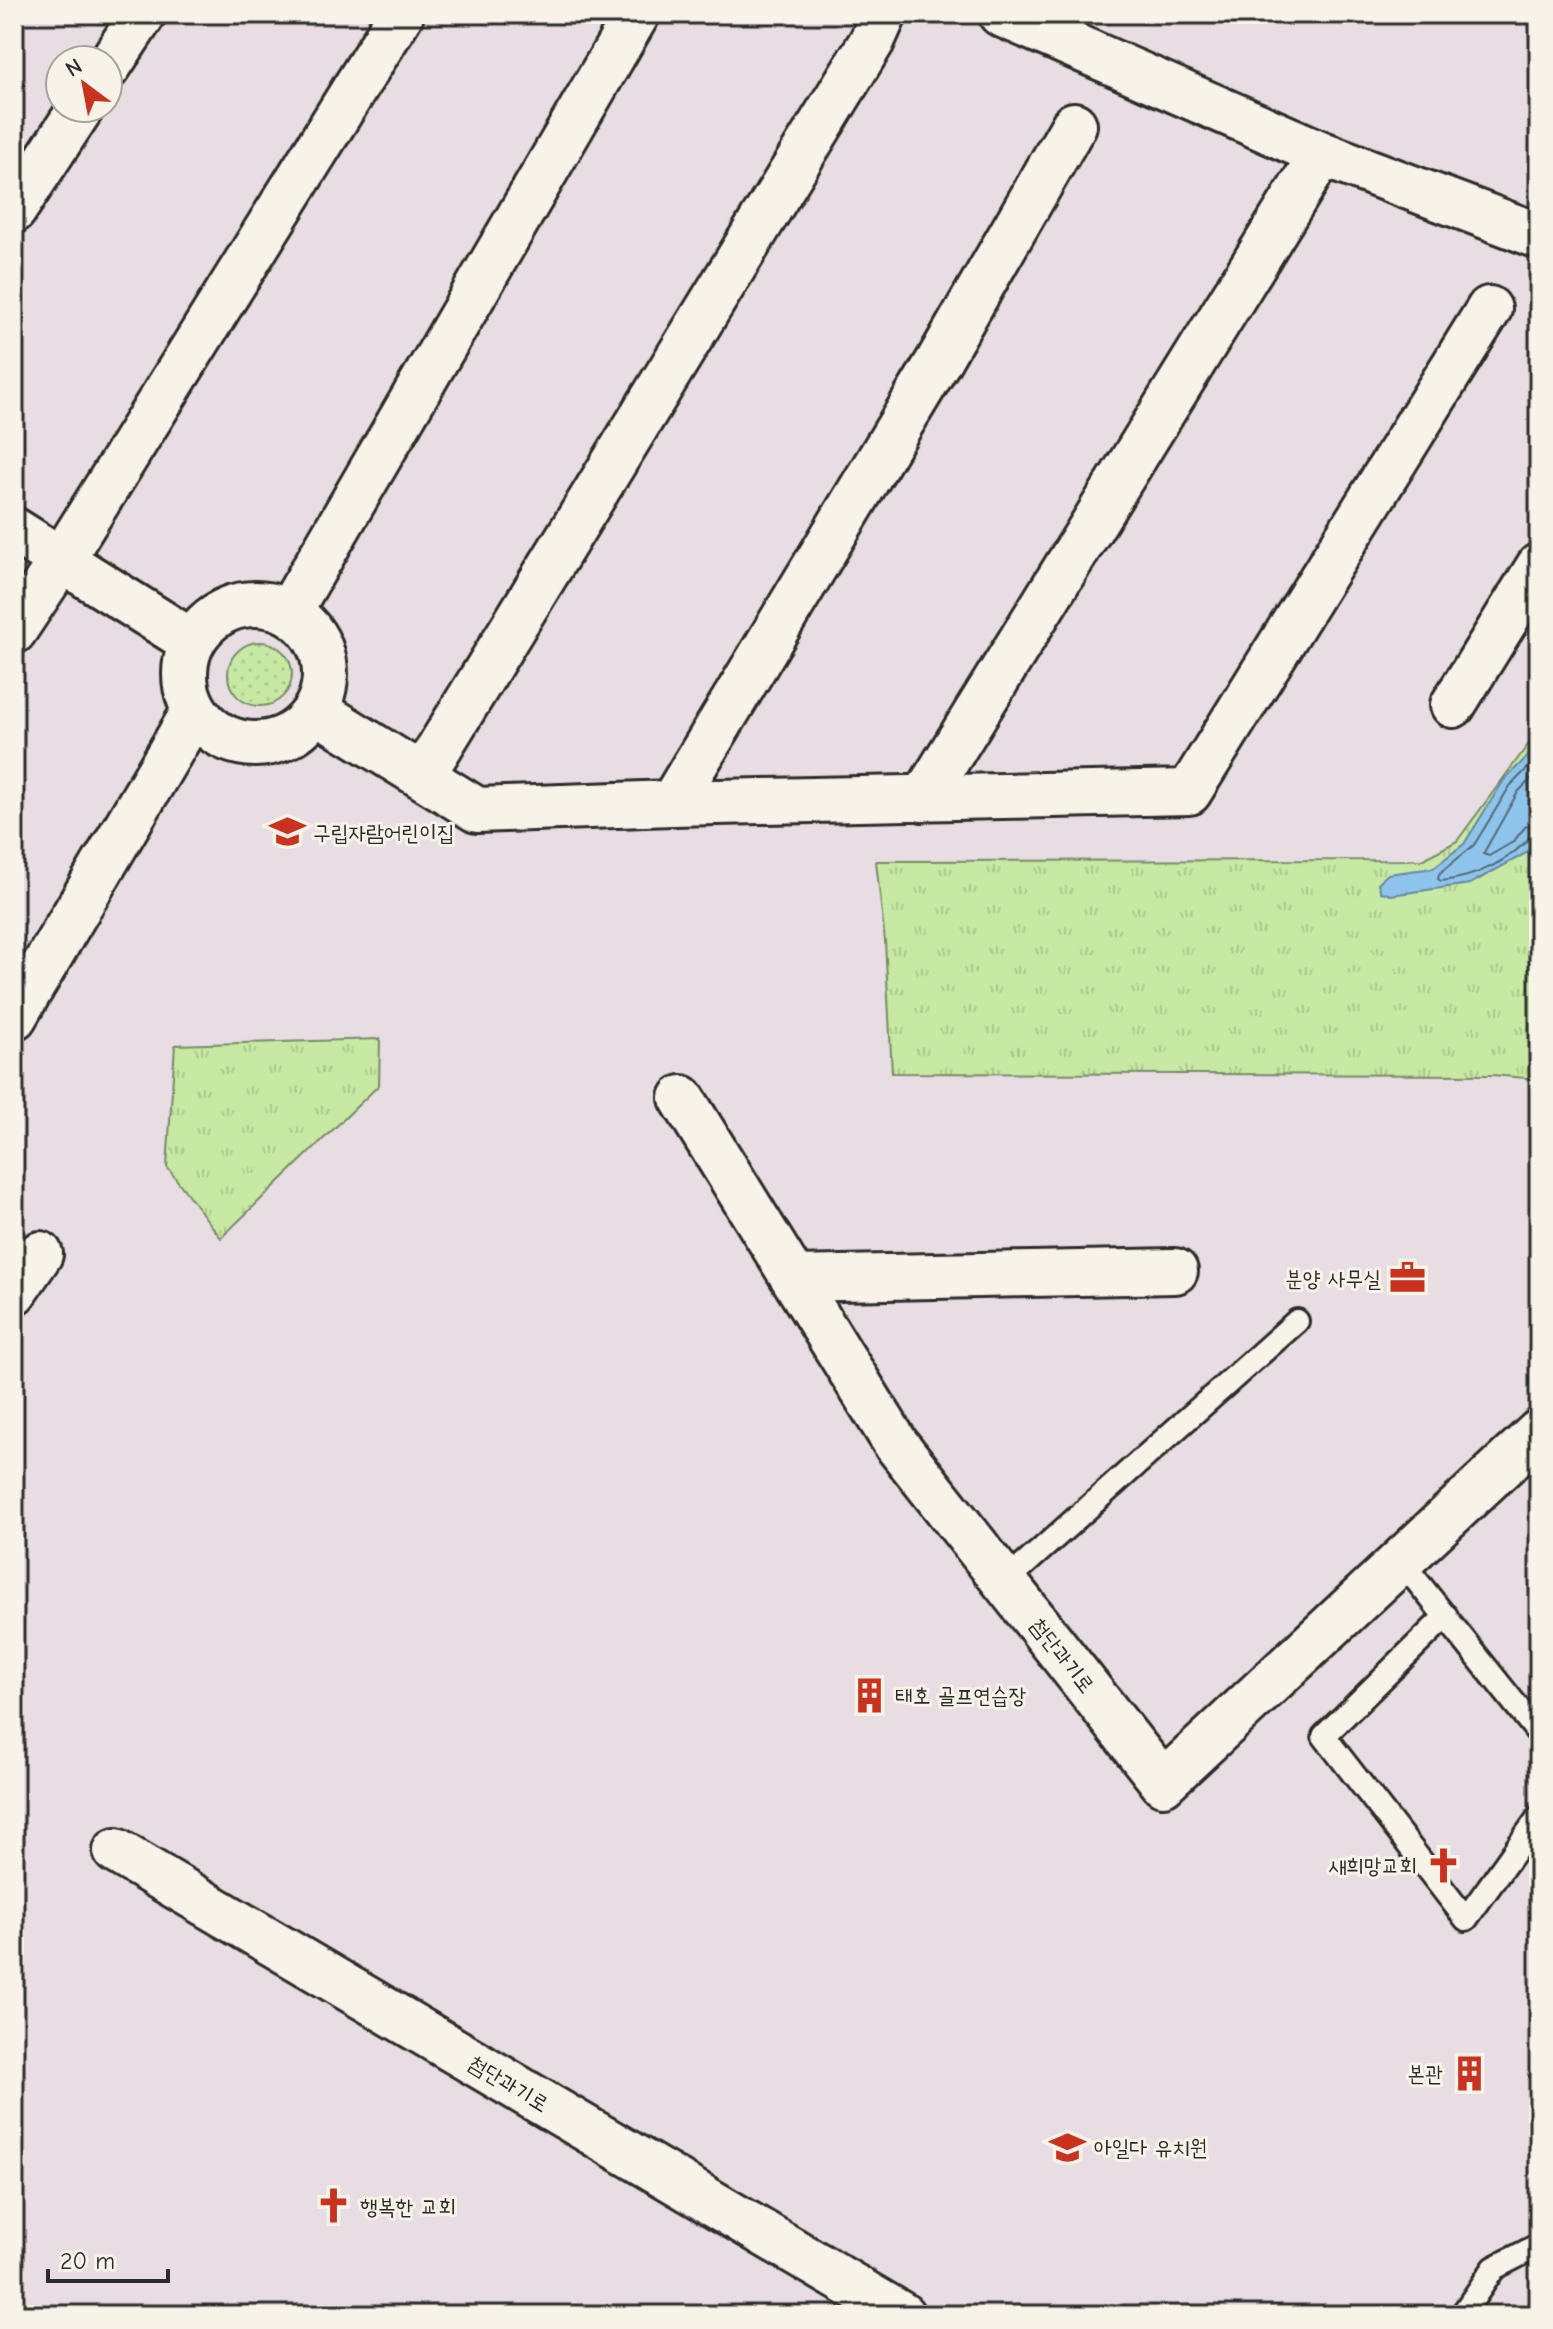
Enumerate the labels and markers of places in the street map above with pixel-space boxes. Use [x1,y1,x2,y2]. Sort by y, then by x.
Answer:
school or university icon: 구립자람어린이집 [268,813,306,851]
place label: 구립자람어린이집 [313,820,455,846]
office icon: 분양 사무실 [1388,1259,1426,1297]
place label: 분양 사무실 [1285,1266,1381,1292]
building icon: 태호 골프연습장 [850,1676,888,1714]
place label: 태호 골프연습장 [895,1683,1027,1709]
church icon: 새희망교회 [1424,1846,1462,1884]
place label: 새희망교회 [1328,1853,1417,1879]
building icon: 본관 [1450,2054,1488,2092]
place label: 본관 [1408,2061,1443,2087]
school or university icon: 아일다 유치원 [1049,2128,1087,2166]
place label: 아일다 유치원 [1094,2135,1208,2161]
church icon: 행복한 교회 [315,2187,353,2225]
place label: 행복한 교회 [360,2194,456,2220]

